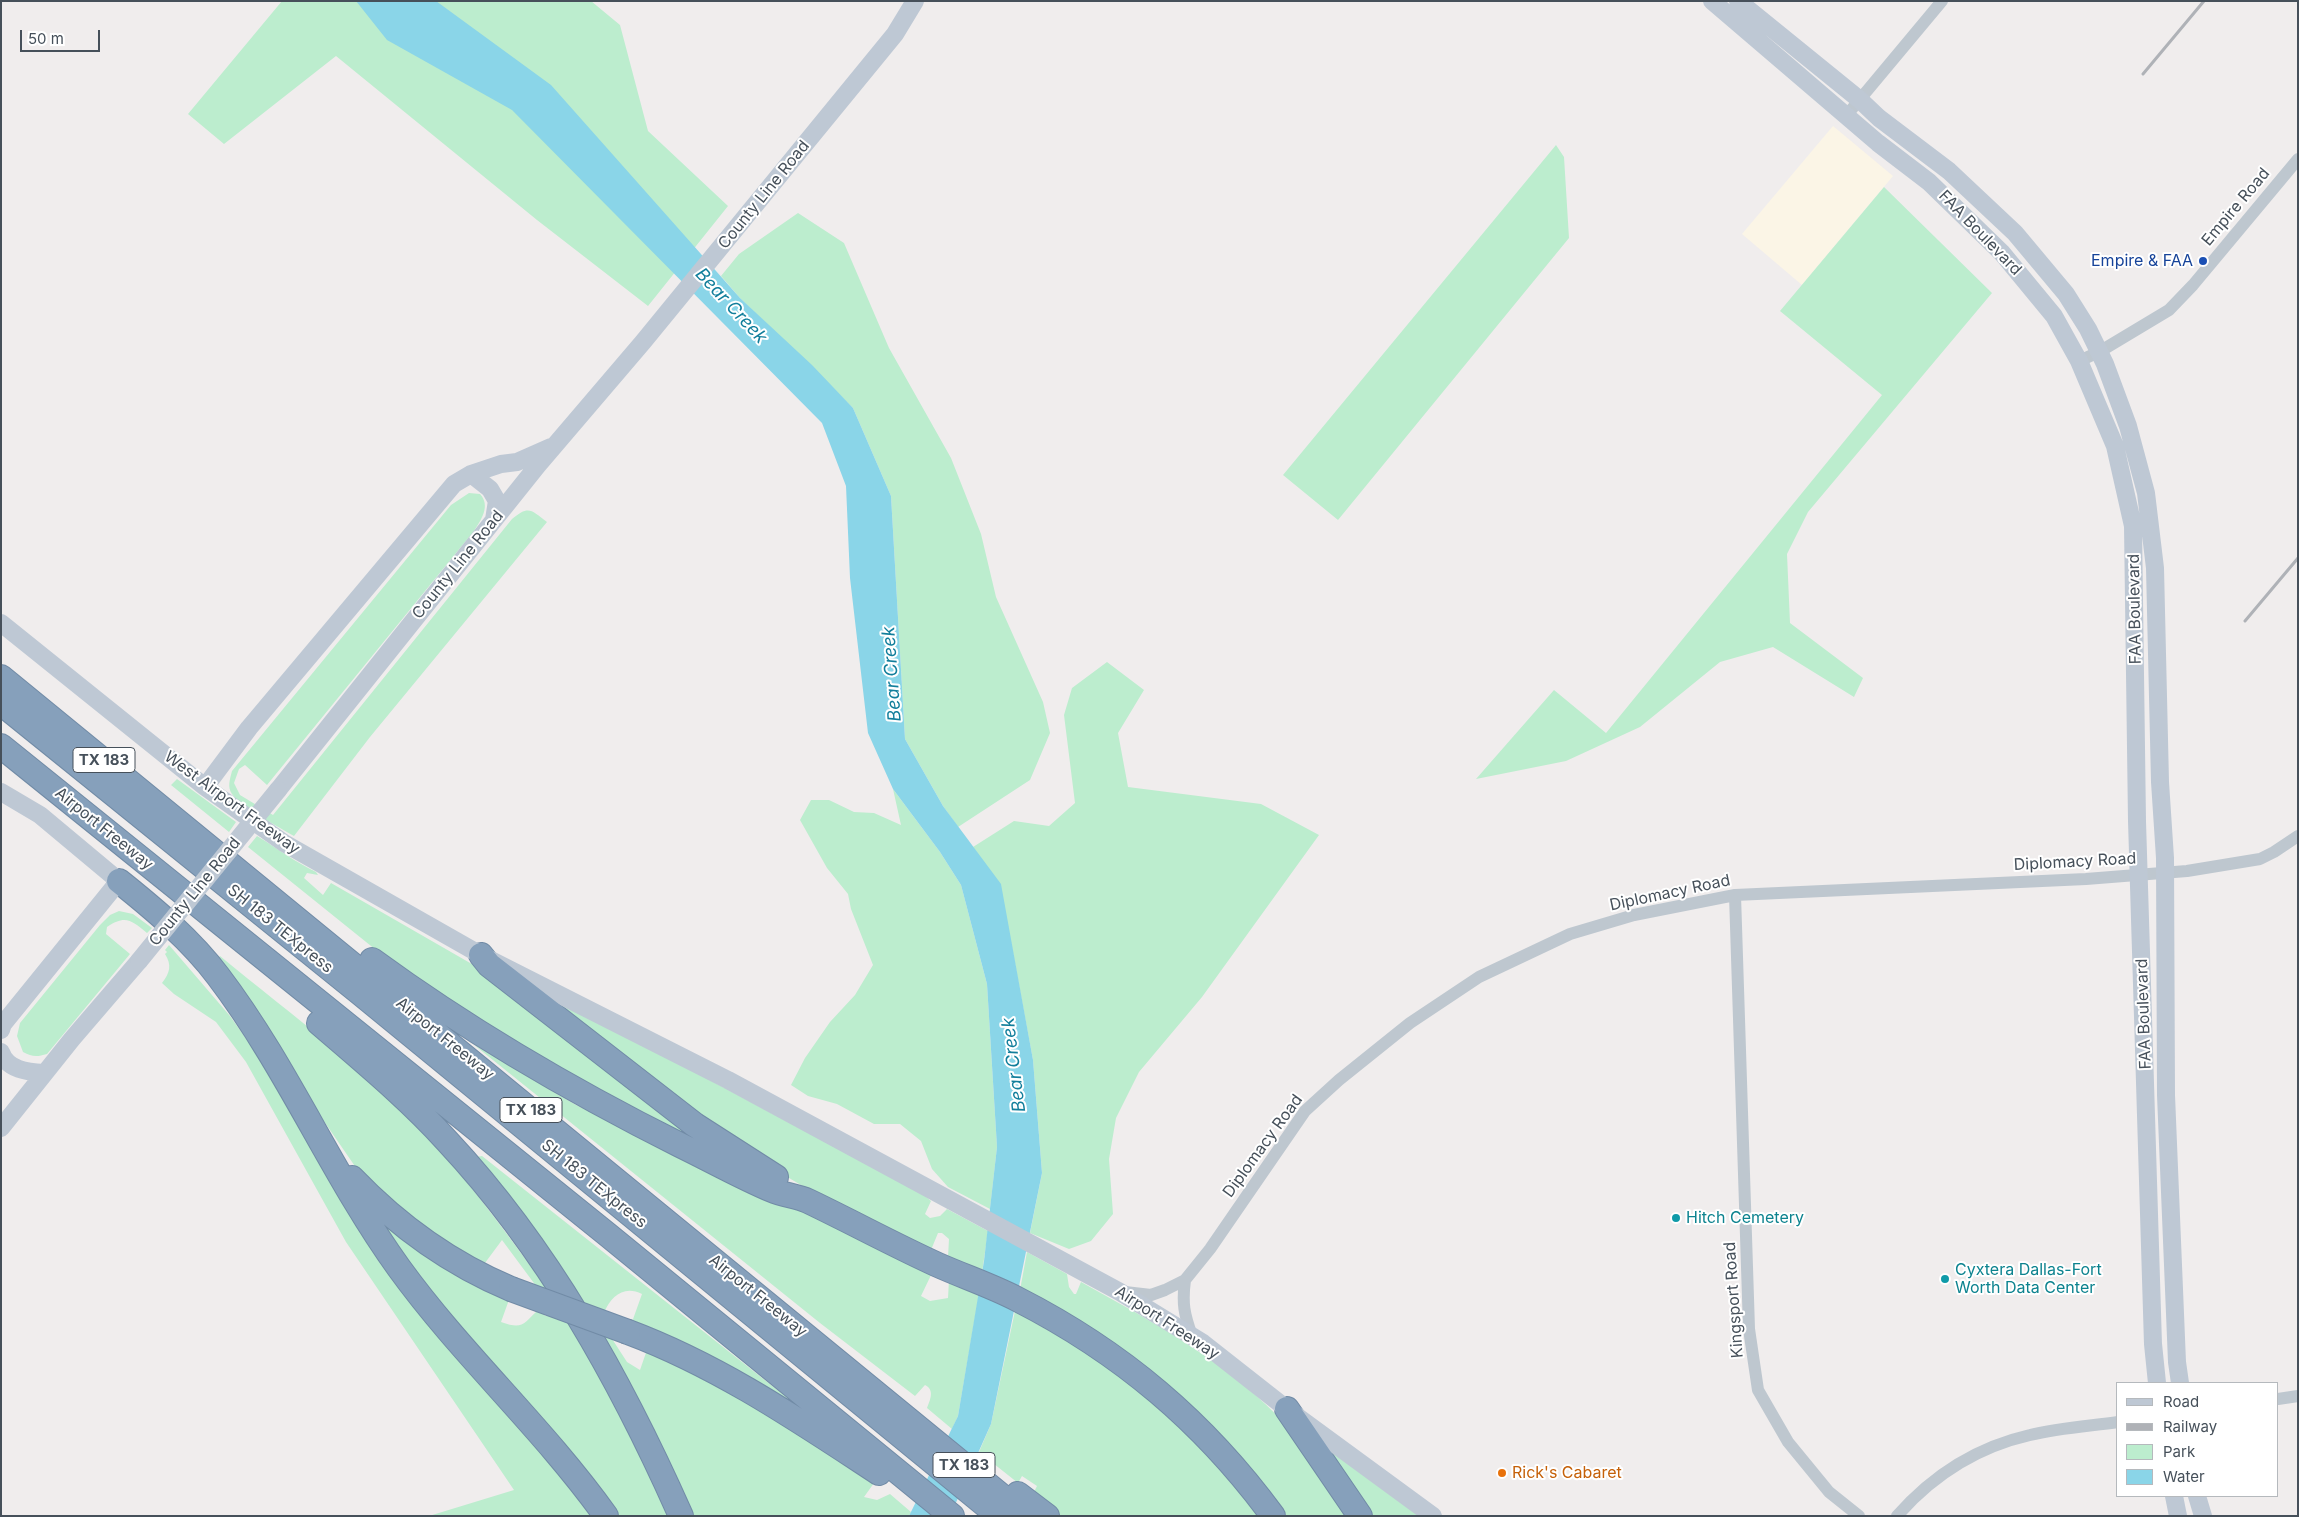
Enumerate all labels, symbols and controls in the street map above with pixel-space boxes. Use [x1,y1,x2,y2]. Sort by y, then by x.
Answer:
scale bar [22,20,102,52]
text: 50 m [28,29,64,48]
street label: County Line Road [714,137,814,253]
street label: Empire Road [2198,164,2274,250]
street label: FAA Boulevard [1935,187,2025,279]
place label: Empire & FAA [2091,251,2193,271]
marker: Empire & FAA [2197,255,2209,267]
water label: Bear Creek [691,264,771,348]
street label: County Line Road [408,507,508,623]
street label: FAA Boulevard [2124,554,2146,664]
water label: Bear Creek [878,626,906,722]
street label: West Airport Freeway [160,747,304,859]
road number: TX 183 [73,748,135,772]
street label: Airport Freeway [51,784,157,874]
street label: County Line Road [145,834,245,950]
street label: Diplomacy Road [2013,849,2137,875]
street label: Diplomacy Road [1608,871,1732,915]
street label: SH 183 TEXpress [223,881,337,977]
street label: FAA Boulevard [2132,958,2156,1070]
street label: Airport Freeway [392,994,498,1084]
water label: Bear Creek [997,1016,1031,1114]
street label: Diplomacy Road [1219,1091,1307,1201]
road number: TX 183 [500,1098,562,1122]
street label: SH 183 TEXpress [537,1136,651,1232]
place label: Hitch Cemetery [1686,1208,1804,1228]
marker: Hitch Cemetery [1670,1212,1682,1224]
street label: Kingsport Road [1720,1241,1748,1359]
street label: Airport Freeway [705,1251,811,1341]
place label: Cyxtera Dallas-Fort Worth Data Center [1955,1260,2102,1298]
marker: Cyxtera Dallas-Fort Worth Data Center [1939,1273,1951,1285]
street label: Airport Freeway [1111,1282,1223,1364]
legend [2116,1382,2279,1497]
text: Road [2163,1392,2199,1411]
text: Railway [2163,1417,2217,1436]
text: Park [2163,1442,2195,1461]
road number: TX 183 [933,1452,995,1478]
place label: Rick's Cabaret [1512,1463,1622,1483]
marker: Rick's Cabaret [1496,1467,1508,1479]
text: Water [2163,1467,2205,1486]

